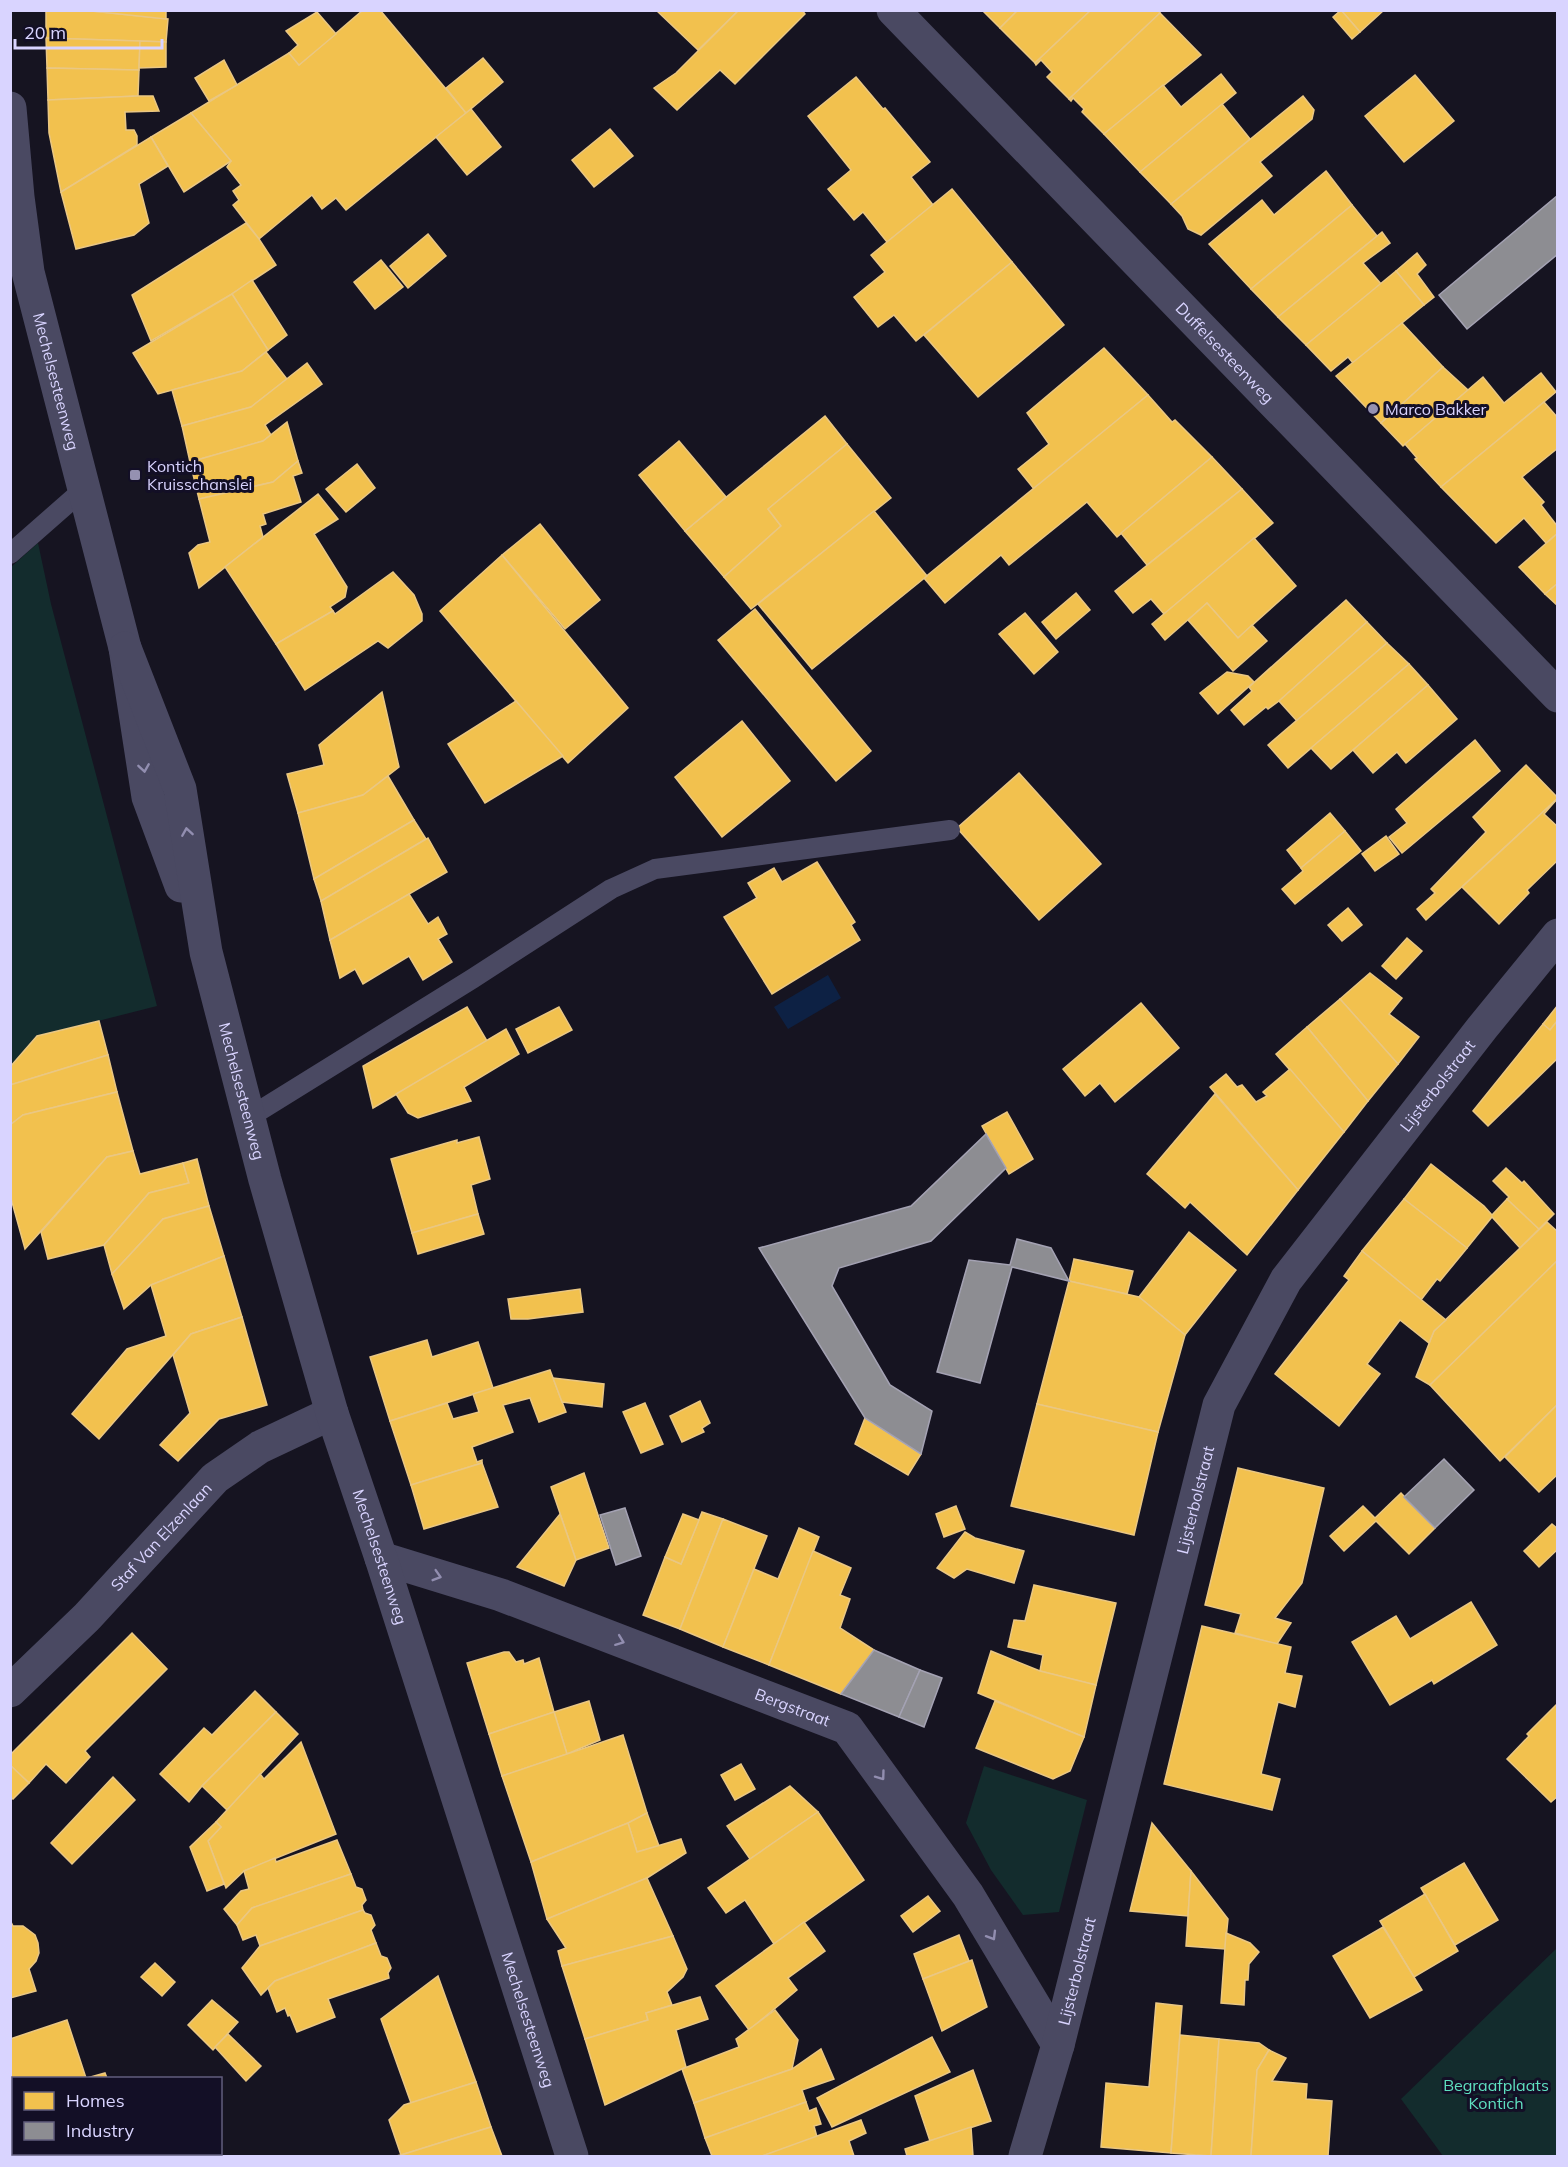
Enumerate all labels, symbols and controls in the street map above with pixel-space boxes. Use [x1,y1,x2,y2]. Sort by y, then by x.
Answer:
scale bar [15,12,162,50]
text: 20 m [24,21,66,44]
street label: Duffelsesteenweg [1172,298,1278,407]
street label: Mechelsesteenweg [29,311,84,452]
place label: Marco Bakker [1385,399,1487,419]
marker: Marco Bakker [1366,402,1380,416]
place label: Kontich Kruisschanslei [147,456,252,494]
marker: Kontich Kruisschanslei [128,468,142,482]
one-way arrow [137,764,149,773]
one-way arrow [181,827,193,837]
street label: Mechelsesteenweg [215,1020,269,1162]
street label: Lijsterbolstraat [1395,1035,1479,1135]
street label: Lijsterbolstraat [1172,1443,1218,1556]
street label: Staf Van Elzenlaan [106,1478,216,1595]
street label: Mechelsesteenweg [348,1487,412,1627]
one-way arrow [431,1568,442,1581]
one-way arrow [614,1634,625,1646]
street label: Bergstraat [752,1684,833,1731]
one-way arrow [874,1769,885,1780]
street label: Lijsterbolstraat [1053,1915,1100,2027]
one-way arrow [985,1930,996,1940]
street label: Mechelsesteenweg [497,1949,559,2090]
park label: Begraafplaats Kontich [1443,2075,1549,2113]
legend [12,2077,222,2155]
text: Homes [66,2089,125,2112]
text: Industry [66,2119,135,2142]

